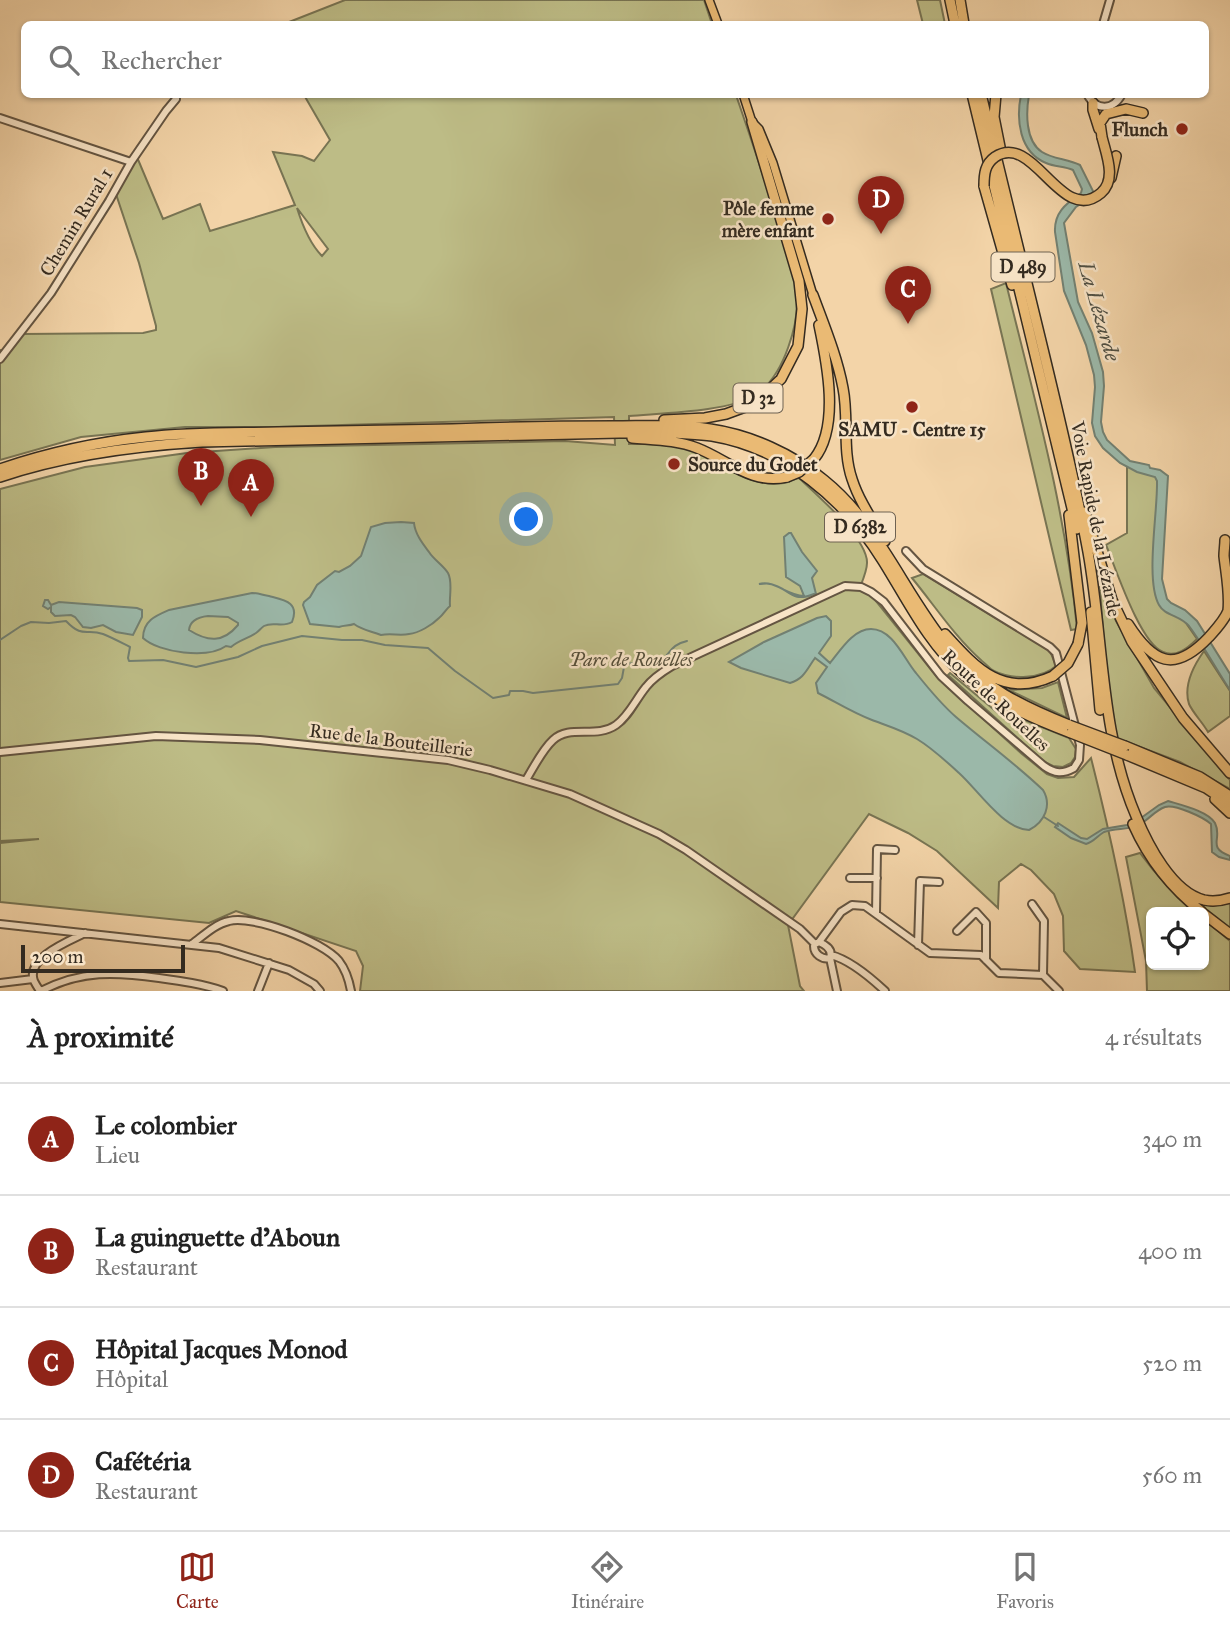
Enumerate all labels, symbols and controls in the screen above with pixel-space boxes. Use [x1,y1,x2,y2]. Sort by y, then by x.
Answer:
search box [21,21,1209,98]
icon: search [45,41,83,79]
text: Rechercher [101,44,222,76]
place label: Flunch [1112,118,1168,141]
marker: Flunch [1174,121,1190,137]
street label: Chemin Rural 1 [35,164,117,280]
pin: D [858,176,904,234]
place label: Pôle femme mère enfant [721,197,814,242]
marker: Pôle femme mère enfant [820,211,836,227]
road number: D 489 [992,253,1054,282]
water label: La Lézarde [1072,257,1126,365]
pin: C [885,266,931,324]
road number: D 32 [734,384,782,412]
marker: SAMU - Centre 15 [904,399,920,415]
place label: SAMU - Centre 15 [838,418,986,441]
street label: Voie Rapide de la Lézarde [1066,418,1126,619]
pin: B [178,448,224,506]
place label: Source du Godet [688,453,818,476]
marker: Source du Godet [666,456,682,472]
pin: A [228,459,274,517]
your location [509,502,543,536]
road number: D 6382 [825,512,895,542]
street label: Route de Rouelles [937,644,1055,756]
park label: Parc de Rouelles [570,648,693,671]
street label: Rue de la Bouteillerie [308,719,474,761]
map controls [1146,907,1209,970]
button: locate [1146,907,1209,970]
scale bar [21,942,186,974]
text: 200 m [32,945,84,968]
text: À proximité [28,1019,174,1055]
text: 4 résultats [1105,1023,1202,1051]
text: Le colombier [95,1109,237,1141]
text: A [43,1125,59,1153]
text: 340 m [1142,1125,1202,1153]
text: Lieu [95,1141,140,1169]
text: La guinguette d'Aboun [95,1221,340,1253]
text: B [43,1237,59,1265]
text: 400 m [1138,1237,1202,1265]
text: Restaurant [95,1253,198,1281]
text: Hôpital Jacques Monod [95,1333,348,1365]
text: C [43,1349,59,1377]
text: 520 m [1142,1349,1202,1377]
text: Hôpital [95,1365,168,1393]
text: Cafétéria [95,1445,191,1477]
text: D [42,1461,60,1489]
text: 560 m [1142,1461,1202,1489]
text: Restaurant [95,1477,198,1505]
tab: Carte [176,1548,219,1613]
tab: Itinéraire [571,1548,644,1613]
tab: Favoris [996,1548,1054,1613]

